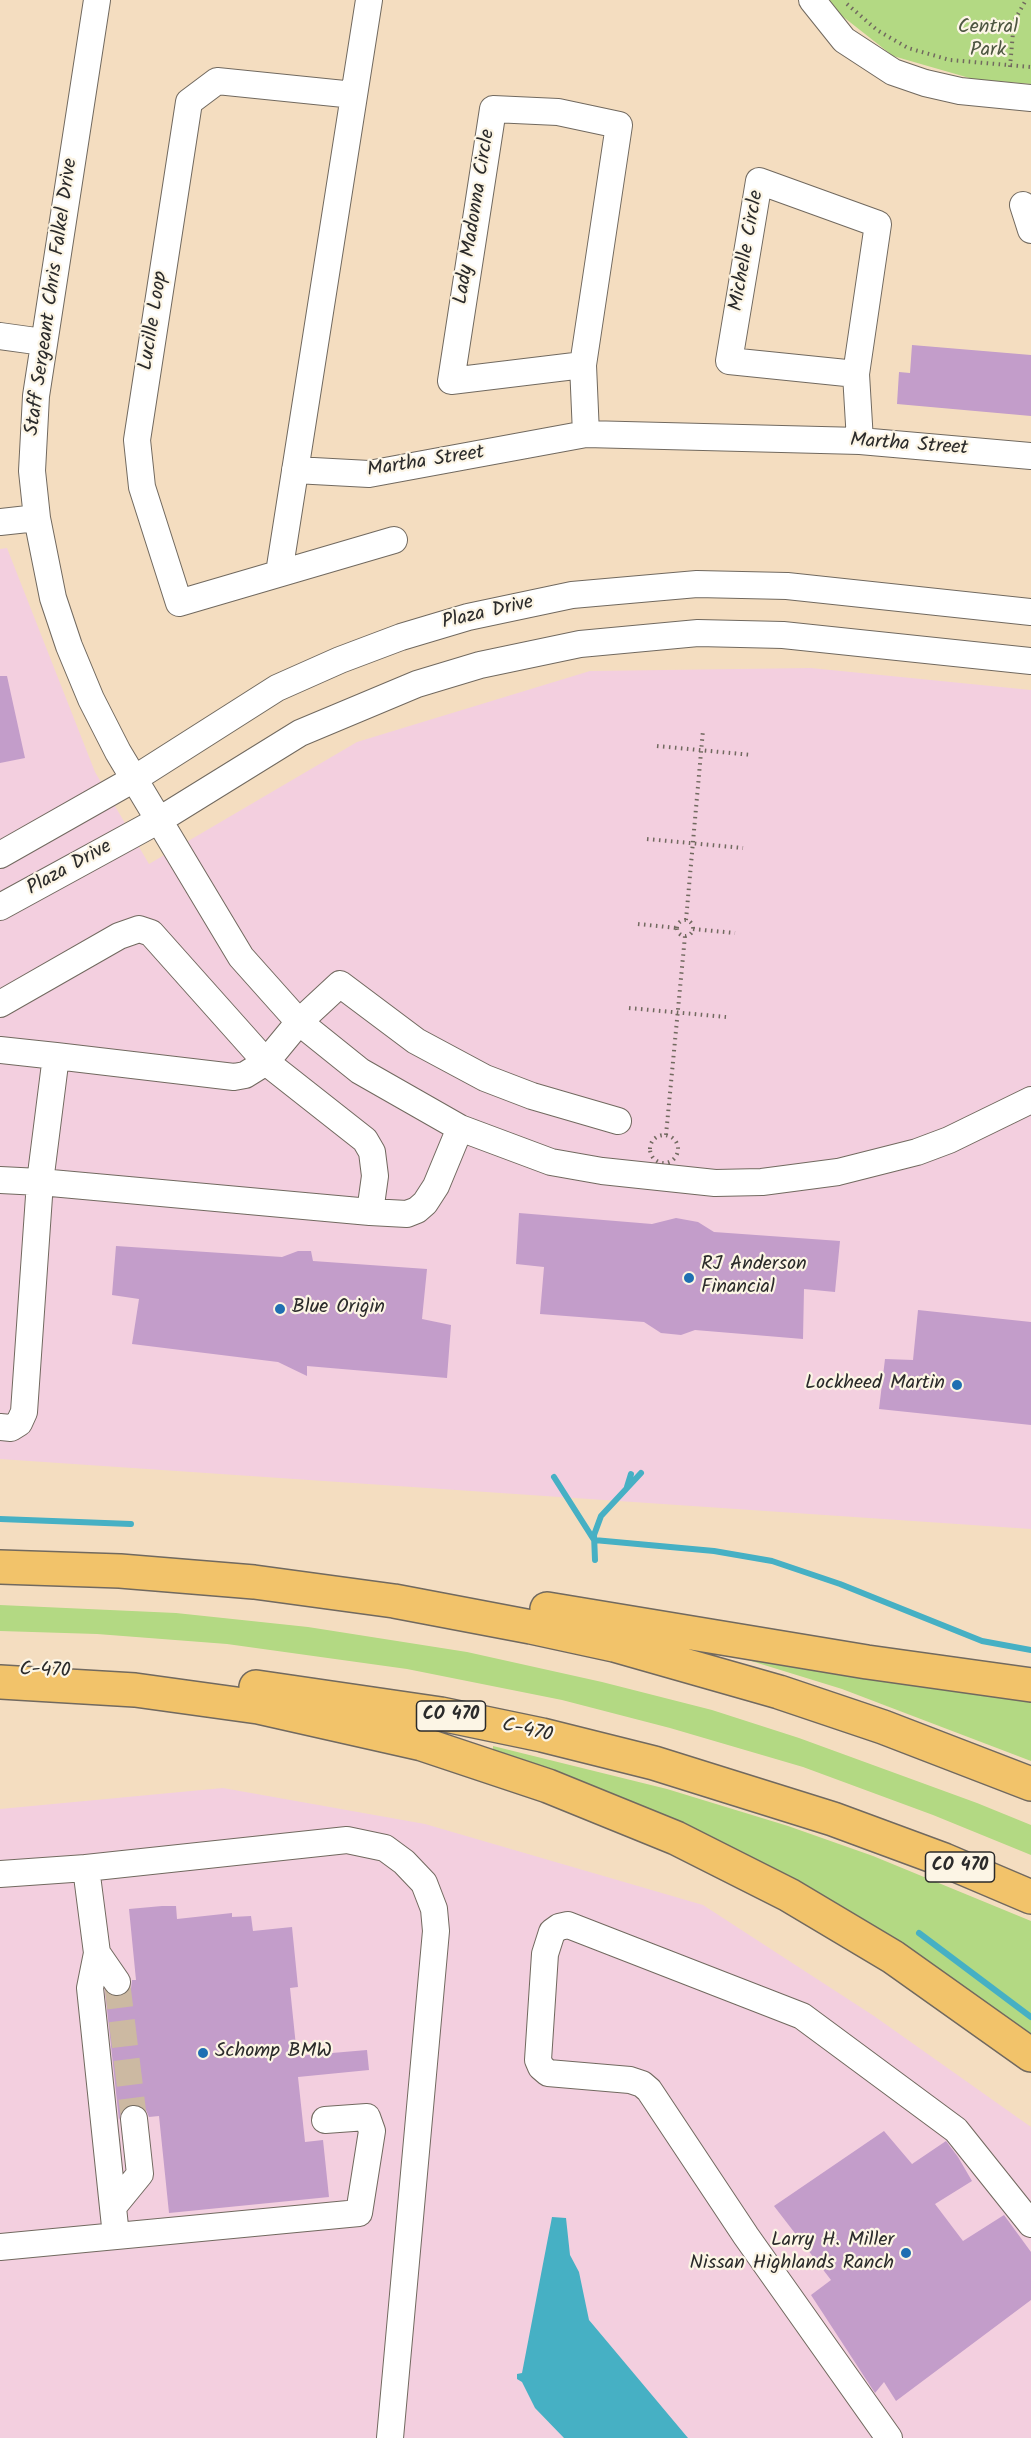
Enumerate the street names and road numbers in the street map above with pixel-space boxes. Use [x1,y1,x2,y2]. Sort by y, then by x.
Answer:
street label: Lady Madonna Circle [450,128,502,306]
street label: Staff Sergeant Chris Falkel Drive [22,157,84,437]
street label: Michelle Circle [726,189,770,313]
street label: Lucille Loop [135,270,175,372]
street label: Martha Street [849,430,969,462]
street label: Martha Street [366,442,486,484]
street label: Plaza Drive [440,592,536,636]
street label: Plaza Drive [23,836,117,902]
street label: C-470 [19,1659,71,1685]
road number: CO 470 [416,1701,486,1731]
street label: C-470 [499,1715,555,1749]
road number: CO 470 [926,1852,994,1882]

